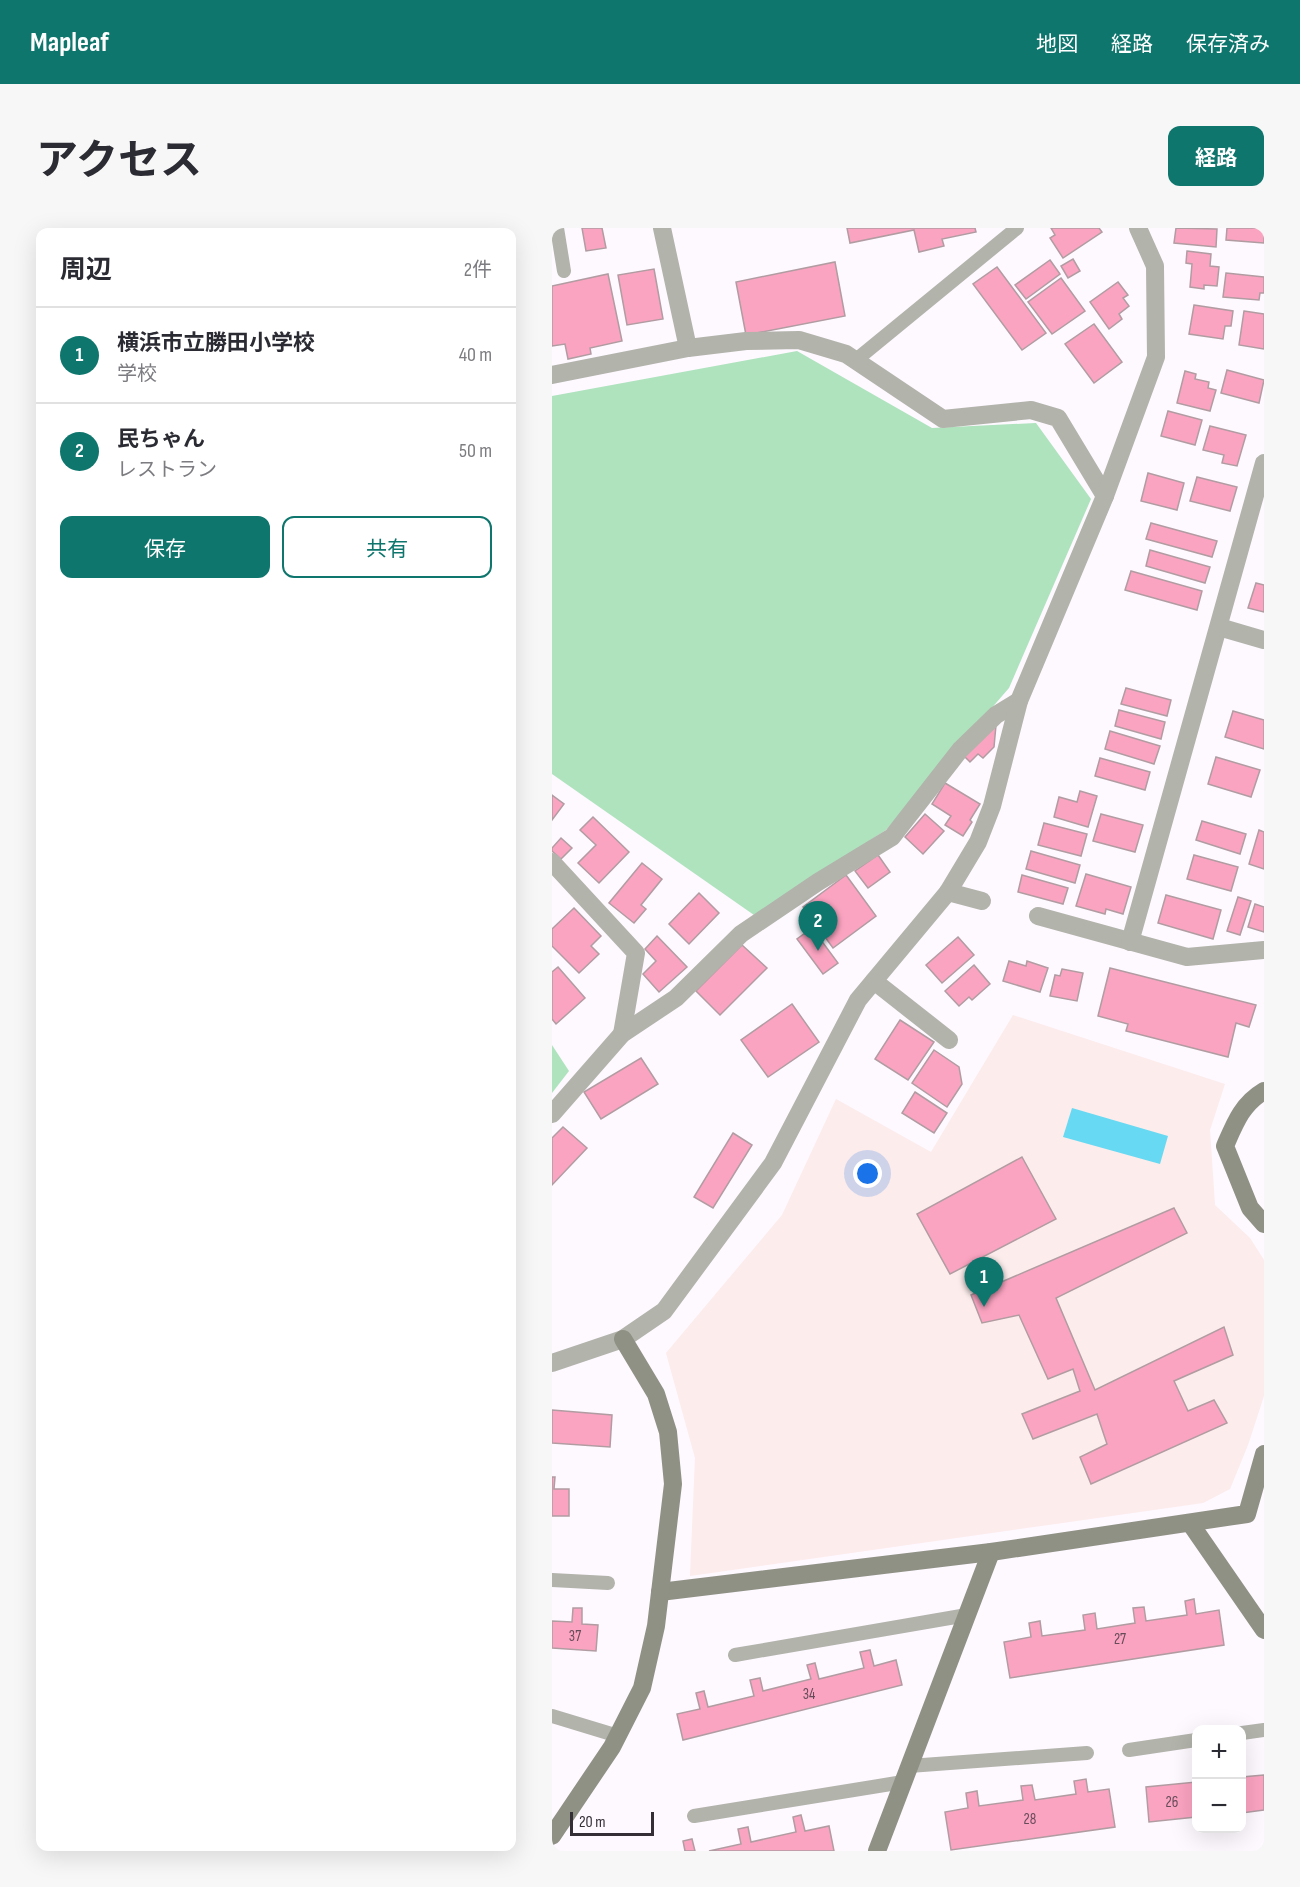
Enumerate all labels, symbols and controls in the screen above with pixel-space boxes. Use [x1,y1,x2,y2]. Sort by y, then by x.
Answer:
text: Mapleaf [30,26,109,59]
text: 地図 [1036,32,1078,57]
text: 経路 [1111,32,1153,57]
text: 保存済み [1186,32,1270,57]
button: 経路 [1168,126,1264,186]
text: アクセス [36,136,202,187]
text: 周辺 [60,255,112,286]
text: 2件 [464,258,492,282]
text: 横浜市立勝田小学校 [117,330,315,357]
text: 1 [76,343,83,367]
text: 40 m [459,343,492,367]
text: 学校 [117,362,157,386]
text: 民ちゃん [117,426,205,453]
text: 2 [75,439,84,463]
text: 50 m [459,439,492,463]
text: レストラン [117,458,217,482]
button: 保存 [60,516,270,578]
button: 共有 [282,516,492,578]
pin: 2 [798,902,838,951]
your location [853,1159,882,1188]
pin: 1 [964,1258,1004,1307]
house number: 37 [569,1627,581,1646]
house number: 27 [1114,1630,1126,1649]
house number: 34 [803,1685,815,1704]
map controls [1192,1725,1246,1833]
button: + [1192,1725,1246,1779]
button: − [1192,1779,1246,1833]
house number: 26 [1166,1793,1178,1812]
scale bar [570,1809,654,1836]
house number: 28 [1024,1810,1036,1829]
text: 20 m [579,1813,606,1832]

